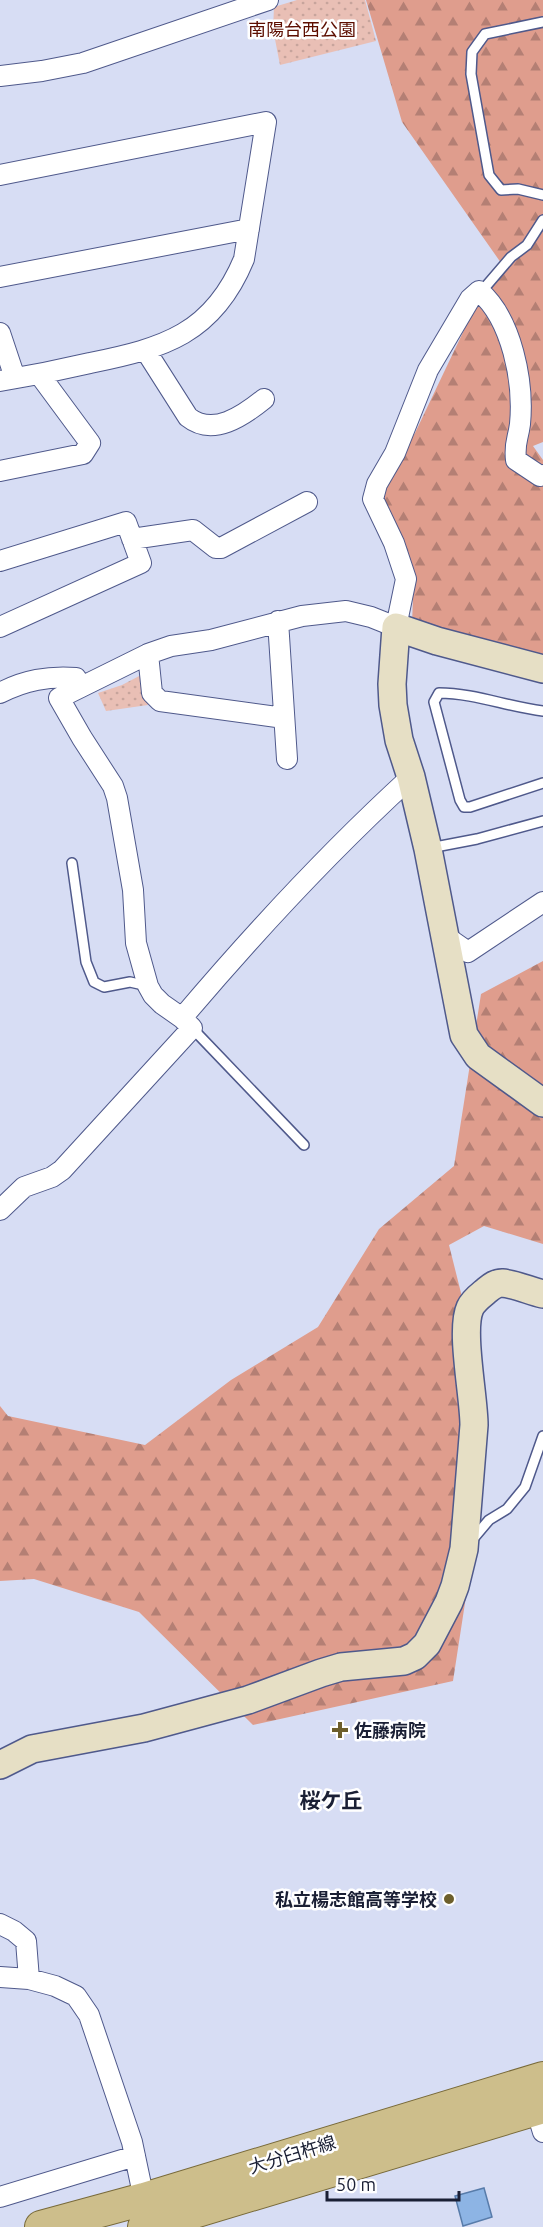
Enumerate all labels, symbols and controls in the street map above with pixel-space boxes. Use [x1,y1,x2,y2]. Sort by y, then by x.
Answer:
park label: 南陽台西公園 [248,19,356,39]
place label: 佐藤病院 [354,1720,426,1740]
marker: 佐藤病院 [331,1721,349,1739]
district label: 桜ケ丘 [300,1788,363,1812]
place label: 私立楊志館高等学校 [275,1889,437,1909]
marker: 私立楊志館高等学校 [442,1892,456,1906]
street label: 大分臼杵線 [246,2131,338,2177]
scale bar [327,2164,459,2202]
text: 50 m [336,2174,376,2194]

